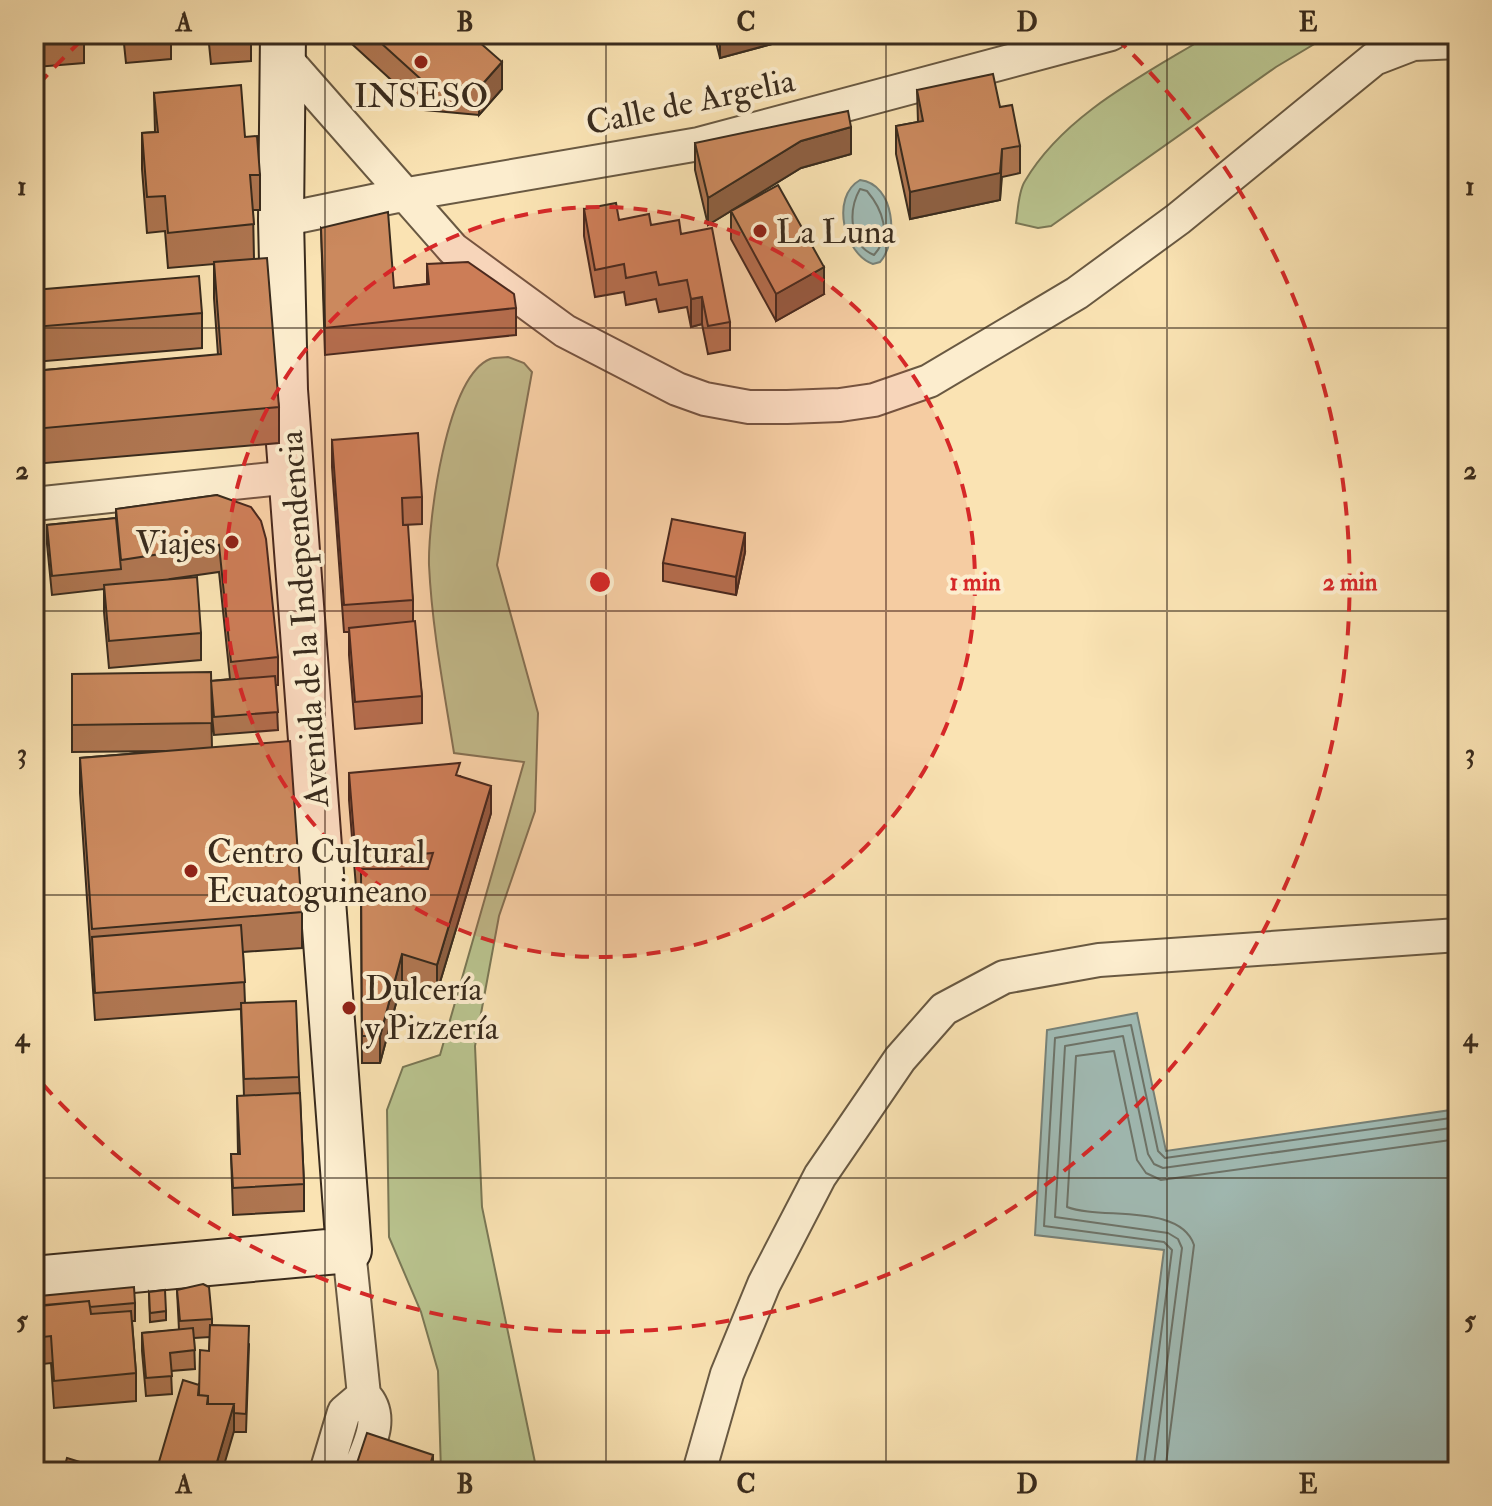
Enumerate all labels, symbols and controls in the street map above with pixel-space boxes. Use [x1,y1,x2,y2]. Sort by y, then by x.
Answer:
text: A [175,7,193,39]
text: B [456,7,474,39]
text: C [736,7,756,39]
text: D [1016,7,1038,39]
text: E [1299,7,1318,39]
marker: INSESO [412,53,430,71]
street label: Calle de Argelia [582,59,800,146]
place label: INSESO [354,75,488,118]
text: 1 [17,171,27,203]
text: 1 [1465,171,1475,203]
place label: La Luna [776,211,897,254]
marker: La Luna [751,222,769,240]
street label: Avenida de la Independencia [270,428,339,810]
text: 2 [15,455,29,487]
text: 2 [1463,455,1477,487]
place label: Viajes [135,522,216,565]
marker: Viajes [223,533,241,551]
text: 1 min [950,567,1001,598]
text: 2 min [1323,567,1378,598]
centre of rings [586,568,614,596]
text: 3 [17,738,27,770]
text: 3 [1465,738,1475,770]
place label: Centro Cultural Ecuatoguineano [207,831,427,913]
marker: Centro Cultural Ecuatoguineano [182,862,200,880]
place label: Dulcería y Pizzería [365,968,500,1050]
marker: Dulcería y Pizzería [340,999,358,1017]
text: 4 [14,1022,31,1054]
text: 4 [1462,1022,1479,1054]
text: 5 [16,1305,28,1337]
text: 5 [1464,1305,1476,1337]
text: A [175,1469,193,1501]
text: B [456,1469,474,1501]
text: C [736,1469,756,1501]
text: D [1016,1469,1038,1501]
text: E [1299,1469,1318,1501]

